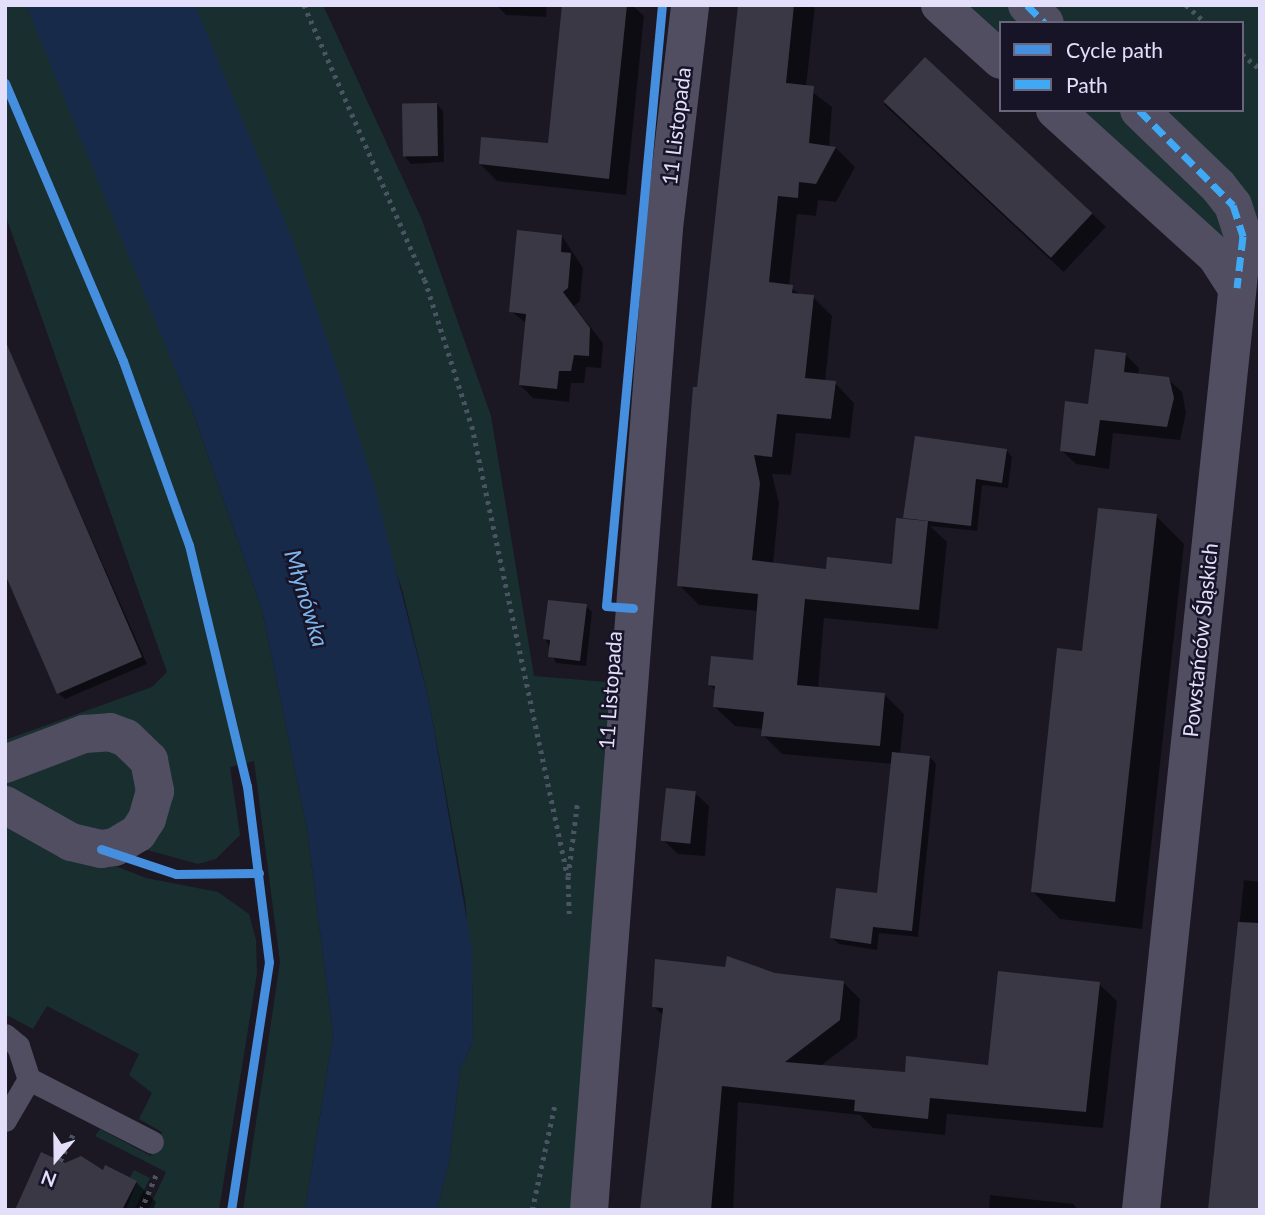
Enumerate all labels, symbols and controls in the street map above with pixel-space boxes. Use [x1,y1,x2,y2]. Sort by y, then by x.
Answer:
legend [999,21,1244,112]
text: Cycle path [1066,37,1163,62]
street label: 11 Listopada [656,66,696,186]
text: Path [1066,72,1108,97]
street label: Powstańców Śląskich [1177,541,1223,739]
water label: Młynówka [279,546,335,650]
street label: 11 Listopada [593,630,627,750]
north arrow [21,1124,91,1194]
text: N [38,1166,59,1193]

